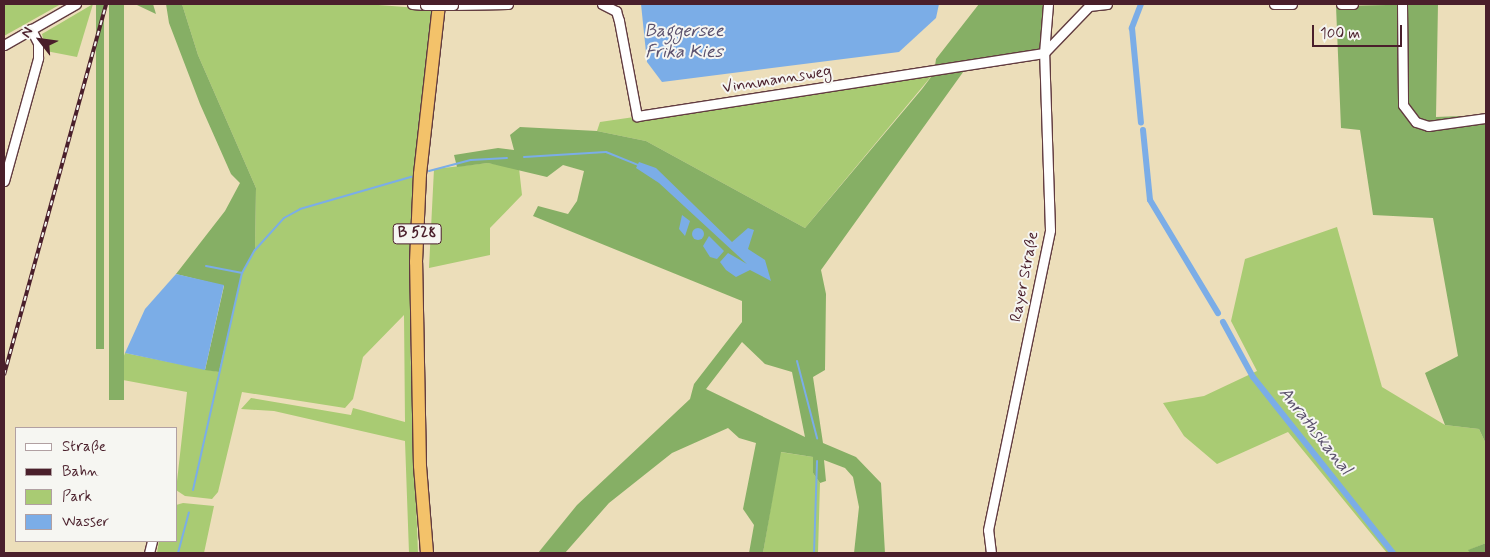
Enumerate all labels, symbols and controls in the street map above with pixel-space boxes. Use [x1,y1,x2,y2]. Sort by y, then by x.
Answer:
north arrow [15,15,65,65]
scale bar [1315,15,1405,47]
water label: Baggersee Frika Kies [644,21,724,64]
text: N [17,24,37,41]
text: 100 m [1320,24,1360,44]
street label: Vinnmannsweg [721,62,833,98]
road number: B 528 [392,222,442,246]
street label: Rayer Straße [1007,230,1043,324]
water label: Anrathskanal [1274,383,1356,479]
legend [15,427,178,542]
text: Straße [62,437,106,457]
text: Bahn [62,462,99,482]
text: Park [62,487,92,507]
text: Wasser [62,512,109,532]

